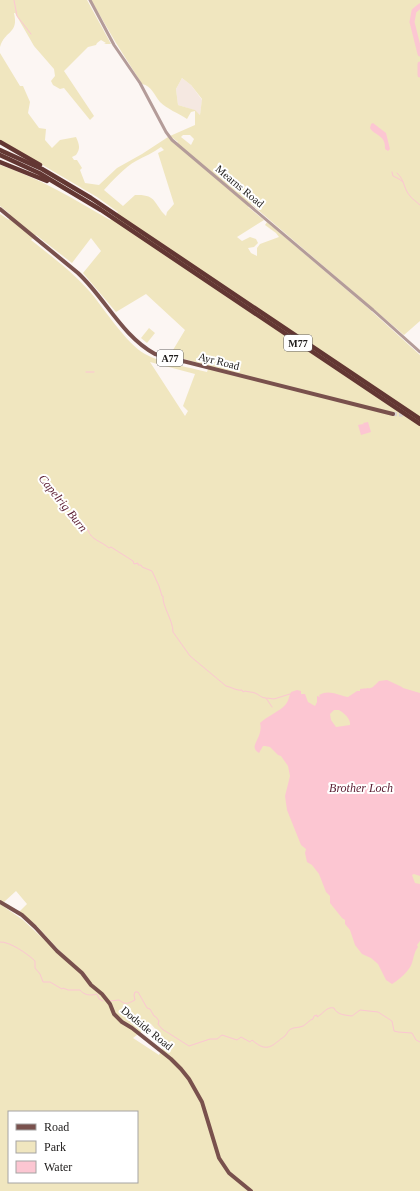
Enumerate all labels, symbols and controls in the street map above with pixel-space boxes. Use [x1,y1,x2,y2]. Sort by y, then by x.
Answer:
street label: Mearns Road [214,162,267,210]
road number: M77 [284,335,312,351]
road number: A77 [157,350,183,366]
street label: Ayr Road [197,350,241,372]
water label: Capelrig Burn [36,472,90,534]
water label: Brother Loch [329,781,393,795]
street label: Dodside Road [119,1004,175,1053]
legend [8,1111,138,1183]
text: Road [44,1120,69,1134]
text: Park [44,1140,66,1154]
text: Water [44,1160,72,1174]

